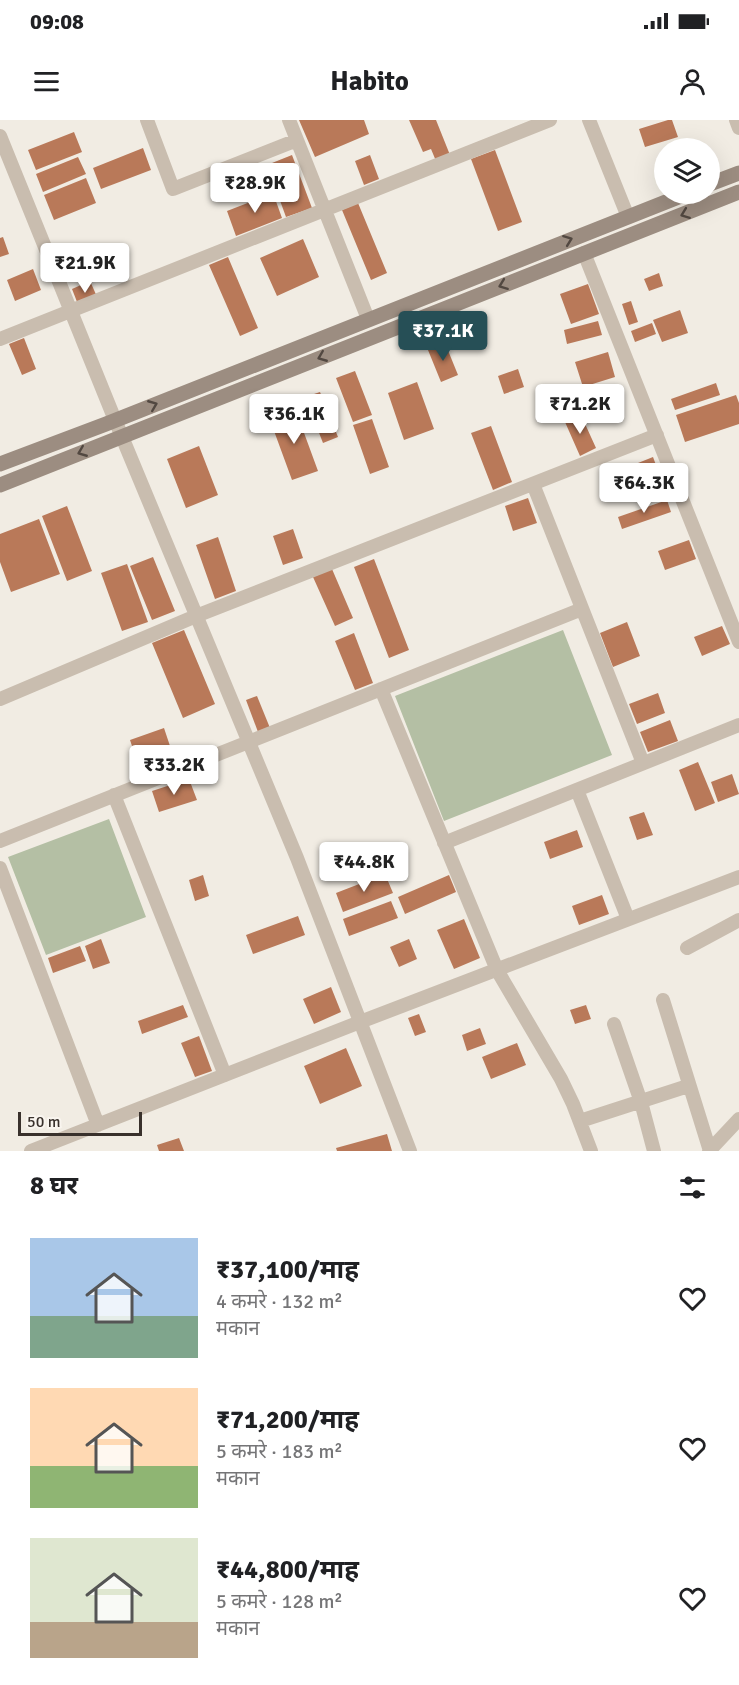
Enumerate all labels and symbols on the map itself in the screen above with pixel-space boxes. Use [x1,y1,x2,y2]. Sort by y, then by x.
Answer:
pin: ₹28.9K [206,163,304,214]
one-way arrow [680,207,691,219]
one-way arrow [562,235,573,247]
pin: ₹21.9K [36,243,134,294]
one-way arrow [498,278,509,290]
pin: ₹37.1K [394,311,492,362]
one-way arrow [317,350,328,362]
pin: ₹71.2K [531,384,629,435]
pin: ₹36.1K [245,394,343,445]
one-way arrow [146,400,157,412]
one-way arrow [77,445,88,458]
pin: ₹64.3K [595,463,693,514]
pin: ₹33.2K [125,745,223,796]
pin: ₹44.8K [315,842,413,893]
scale bar [18,1109,142,1136]

